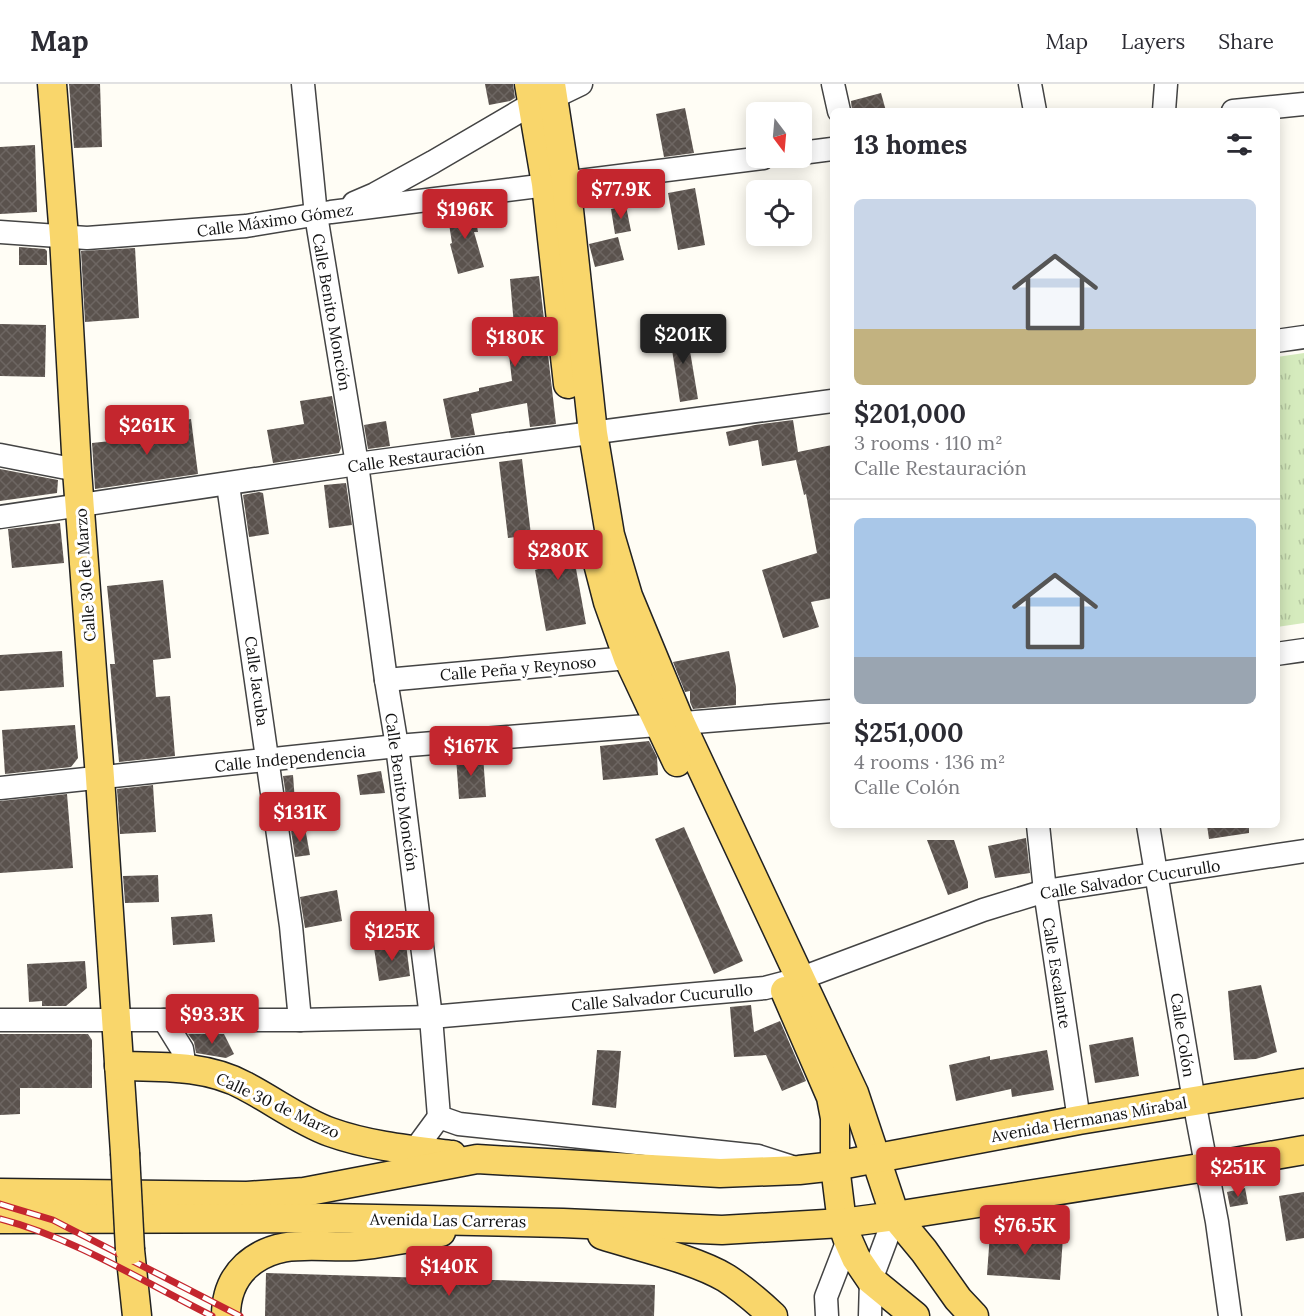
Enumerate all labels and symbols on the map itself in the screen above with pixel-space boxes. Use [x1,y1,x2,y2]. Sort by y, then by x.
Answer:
north arrow [746,102,812,168]
pin: $77.9K [572,169,670,220]
pin: $196K [423,189,507,240]
street label: Calle Máximo Gómez [196,199,354,241]
street label: Calle Benito Monción [308,232,356,393]
pin: $201K [641,314,725,365]
pin: $180K [473,317,557,368]
pin: $261K [105,405,189,456]
street label: Calle Restauración [346,437,486,477]
street label: Calle 30 de Marzo [70,508,100,642]
pin: $280K [516,530,600,581]
street label: Calle Jacuba [241,635,273,727]
street label: Calle Peña y Reynoso [439,651,597,685]
street label: Calle Benito Monción [381,712,423,873]
pin: $167K [429,726,513,777]
street label: Calle Independencia [214,740,366,776]
pin: $131K [258,792,342,843]
street label: Calle Salvador Cucurullo [1038,855,1222,903]
pin: $125K [350,911,434,962]
street label: Calle Escalante [1038,916,1076,1030]
street label: Calle Salvador Cucurullo [570,979,754,1015]
street label: Calle Colón [1166,991,1200,1079]
pin: $93.3K [163,994,261,1045]
street label: Calle 30 de Marzo [213,1068,343,1142]
street label: Avenida Hermanas Mirabal [988,1092,1189,1146]
pin: $251K [1196,1147,1280,1198]
pin: $76.5K [976,1205,1074,1256]
street label: Avenida Las Carreras [369,1209,526,1231]
pin: $140K [407,1246,491,1297]

